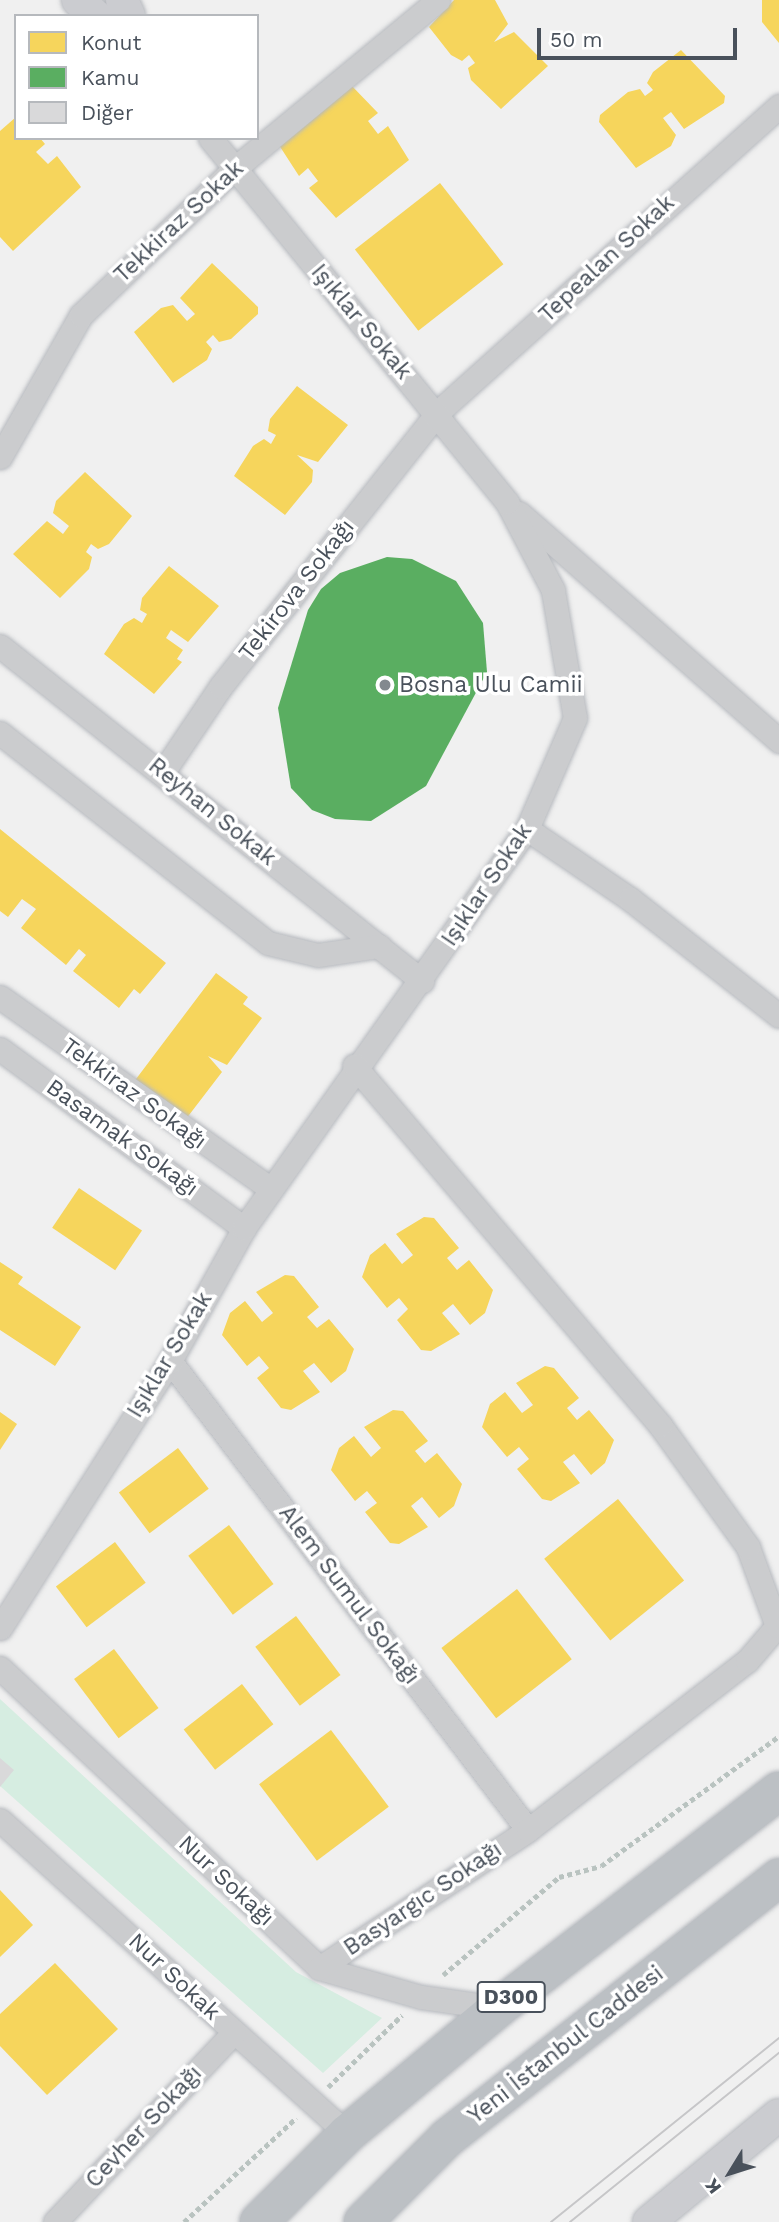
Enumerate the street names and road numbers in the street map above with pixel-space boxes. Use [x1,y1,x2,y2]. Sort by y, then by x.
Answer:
street label: Tekkiraz Sokak [109,155,249,289]
street label: Tepealan Sokak [534,189,680,329]
street label: Işıklar Sokak [305,259,417,385]
street label: Tekirova Sokağı [233,514,361,666]
street label: Reyhan Sokak [143,752,281,872]
street label: Işıklar Sokak [436,818,538,952]
street label: Tekkiraz Sokağı [56,1032,212,1156]
street label: Basamak Sokağı [40,1073,204,1203]
street label: Işıklar Sokak [121,1287,219,1423]
street label: Alem Sumul Sokağı [272,1500,426,1690]
street label: Nur Sokağı [172,1830,280,1932]
street label: Basyargıc Sokağı [339,1836,507,1962]
street label: Nur Sokak [122,1928,226,2026]
street label: Yeni İstanbul Caddesi [462,1960,670,2130]
road number: D300 [476,1980,546,2014]
street label: Cevher Sokağı [80,2060,208,2194]

